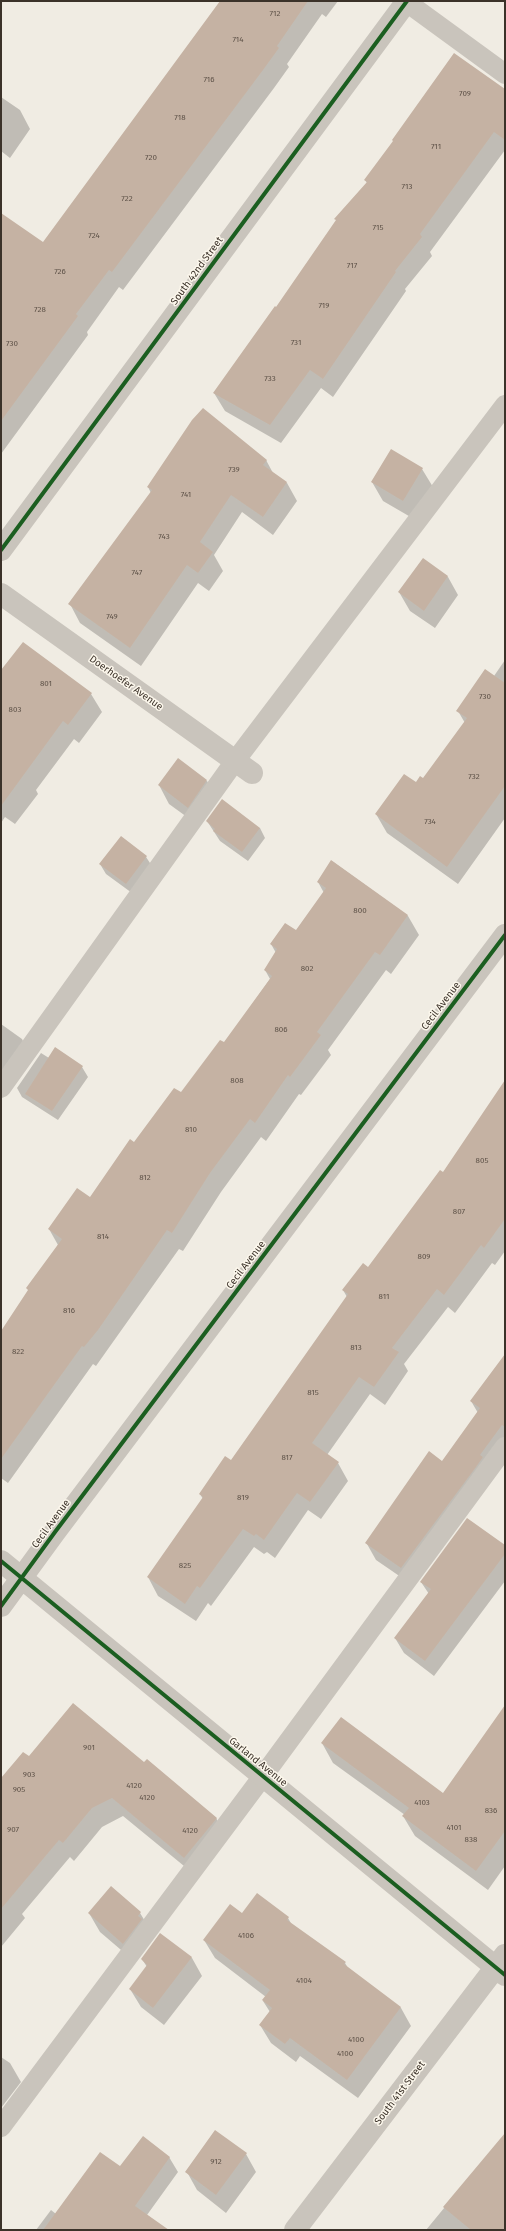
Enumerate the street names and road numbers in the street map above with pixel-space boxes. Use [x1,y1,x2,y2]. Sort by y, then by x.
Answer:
street label: South 42nd Street [168,235,226,307]
street label: Doerhoefer Avenue [87,653,165,713]
street label: Cecil Avenue [419,980,463,1032]
street label: Cecil Avenue [224,1239,268,1291]
street label: Cecil Avenue [29,1497,73,1551]
street label: Garland Avenue [226,1735,290,1789]
street label: South 41st Street [372,2059,428,2127]

